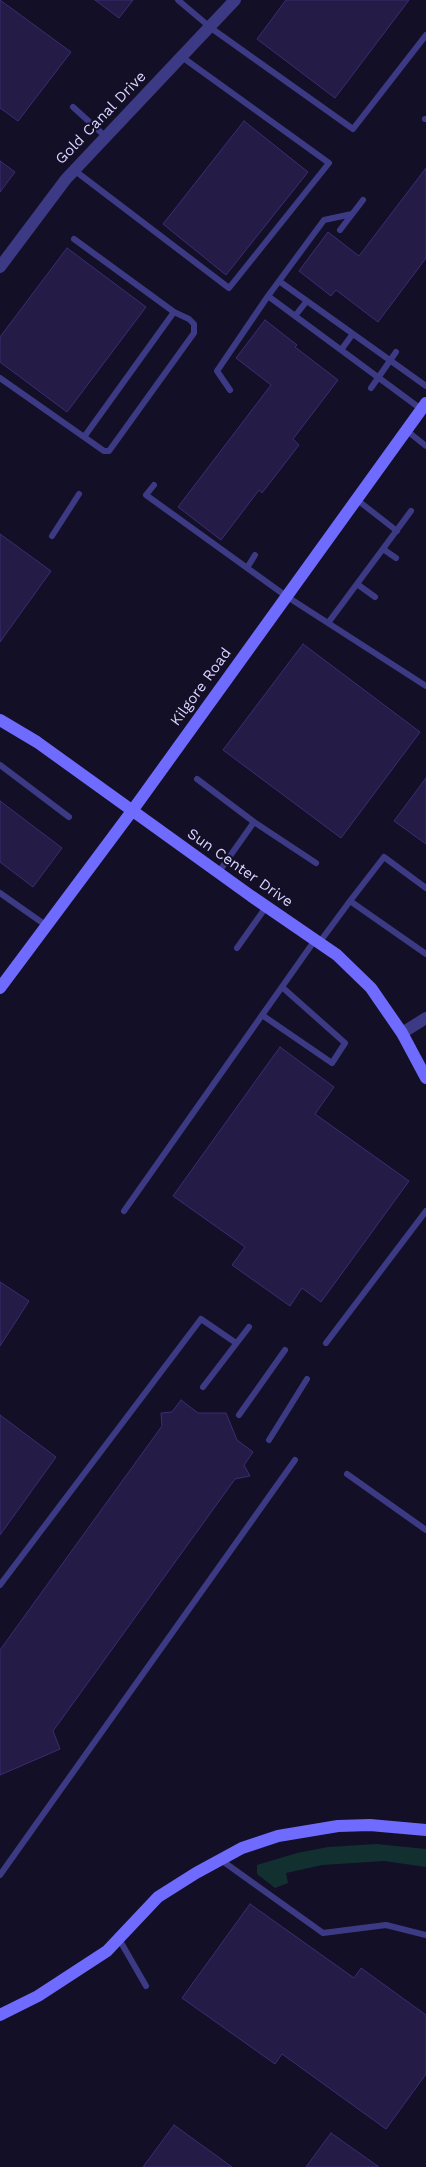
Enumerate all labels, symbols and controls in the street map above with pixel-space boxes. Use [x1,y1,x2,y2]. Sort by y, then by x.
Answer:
street label: Gold Canal Drive [52,68,150,168]
street label: Kilgore Road [167,645,235,729]
street label: Sun Center Drive [184,825,296,911]

